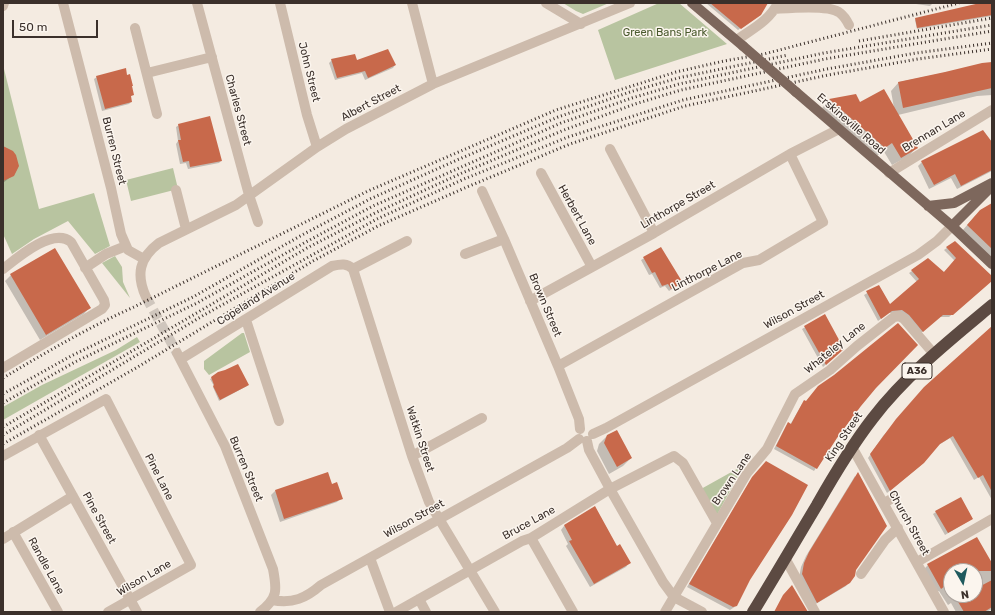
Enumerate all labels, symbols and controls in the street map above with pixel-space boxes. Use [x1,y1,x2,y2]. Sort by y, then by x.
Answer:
scale bar [14,12,100,38]
text: 50 m [19,20,47,34]
park label: Green Bans Park [623,26,707,40]
street label: John Street [295,41,323,103]
street label: Charles Street [222,73,254,147]
street label: Albert Street [339,82,403,124]
street label: Erskineville Road [814,91,888,157]
street label: Brennan Lane [900,107,968,155]
street label: Burren Street [99,116,129,186]
street label: Linthorpe Street [638,178,718,232]
street label: Herbert Lane [555,182,599,248]
street label: Linthorpe Lane [670,248,744,294]
street label: Copeland Avenue [215,270,297,328]
street label: Brown Street [526,271,564,339]
street label: Wilson Street [761,288,827,332]
street label: Whateley Lane [802,319,868,377]
road number: A36 [902,363,932,379]
street label: Watkin Street [403,404,437,474]
street label: King Street [823,410,865,464]
street label: Burren Street [226,434,266,504]
street label: Brown Lane [710,450,754,508]
street label: Pine Lane [142,452,176,502]
street label: Church Street [886,488,932,558]
street label: Pine Street [79,490,119,546]
street label: Wilson Street [381,497,447,541]
street label: Bruce Lane [500,503,558,543]
street label: Randle Lane [25,535,67,597]
street label: Wilson Lane [114,557,174,599]
north arrow [943,563,983,603]
text: N [960,587,970,601]

